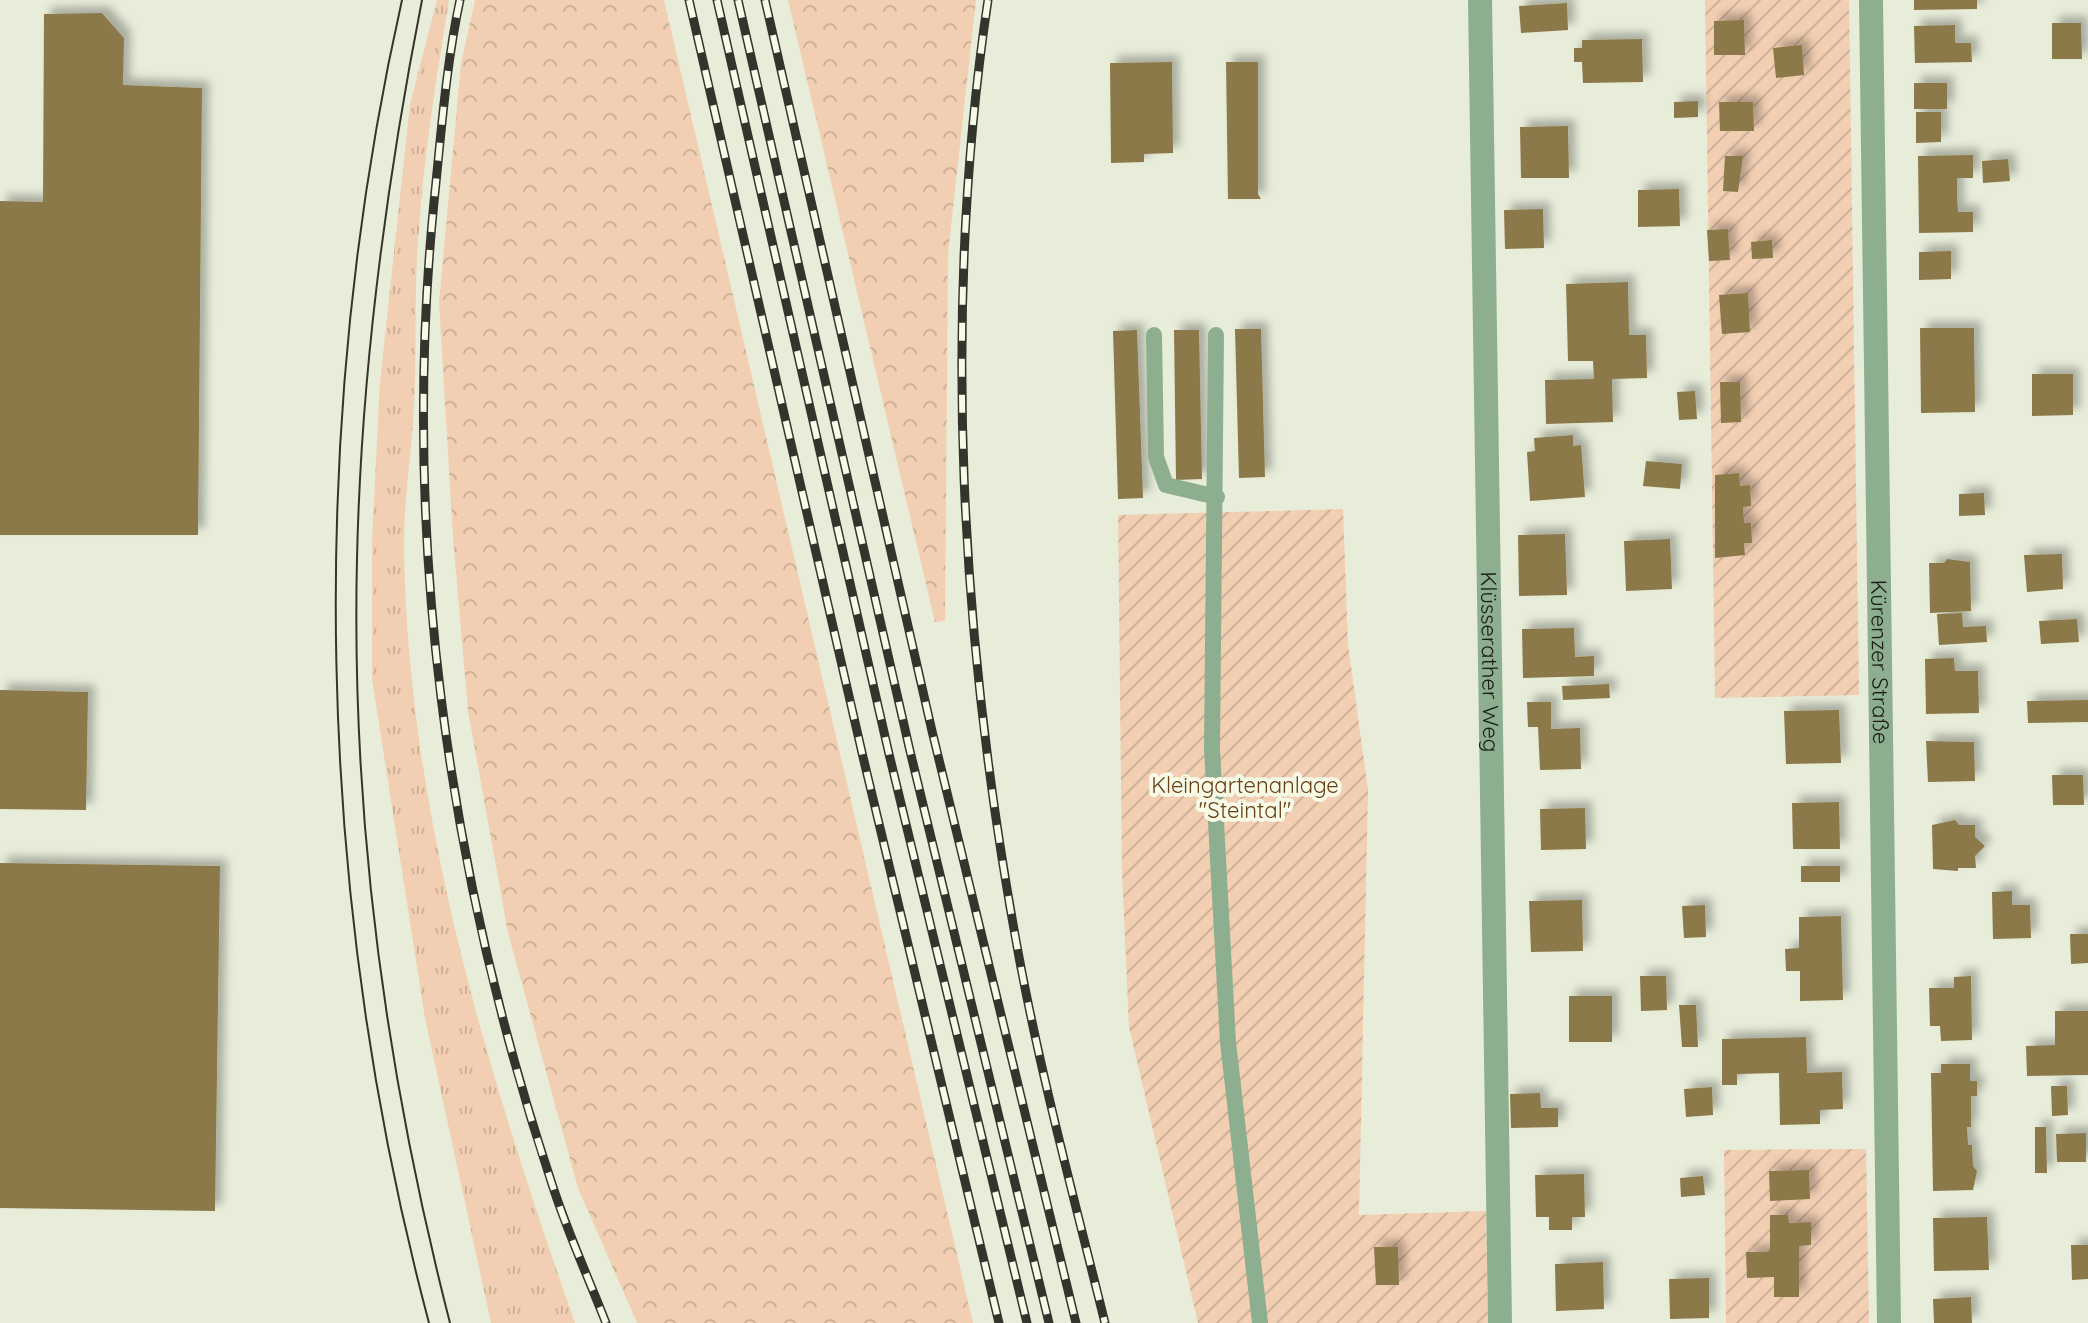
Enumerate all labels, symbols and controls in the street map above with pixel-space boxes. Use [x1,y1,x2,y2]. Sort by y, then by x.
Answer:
street label: Klüsserather Weg [1475,571,1505,753]
street label: Kürenzer Straße [1865,579,1895,744]
park label: Kleingartenanlage "Steintal" [1151,771,1339,824]

